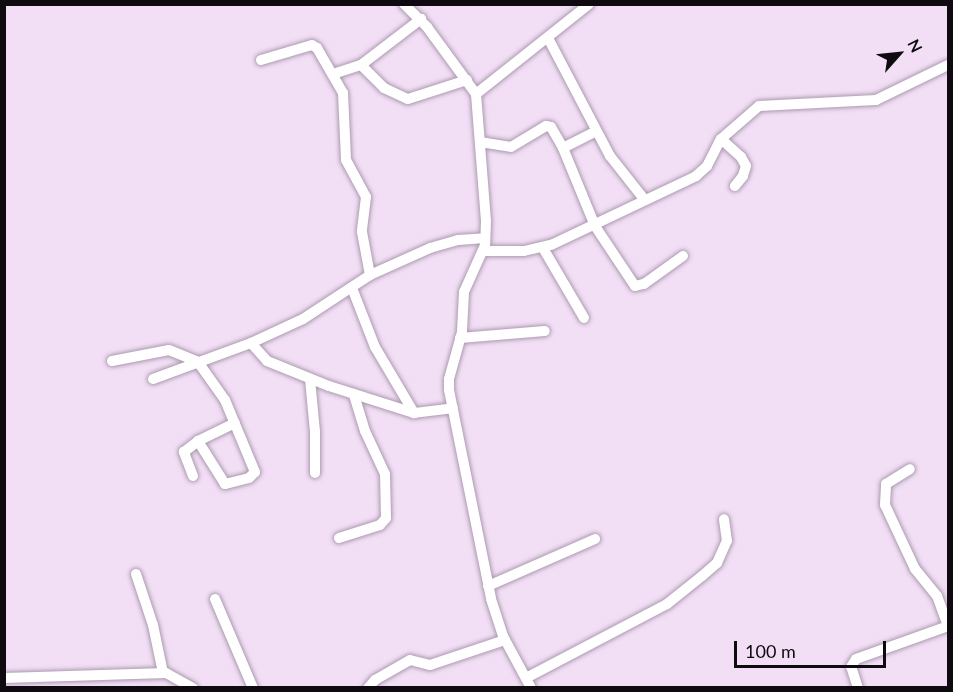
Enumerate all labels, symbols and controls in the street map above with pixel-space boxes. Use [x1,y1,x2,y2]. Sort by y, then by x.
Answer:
north arrow [869,24,929,84]
text: N [904,36,927,55]
scale bar [737,629,888,667]
text: 100 m [745,640,796,662]

